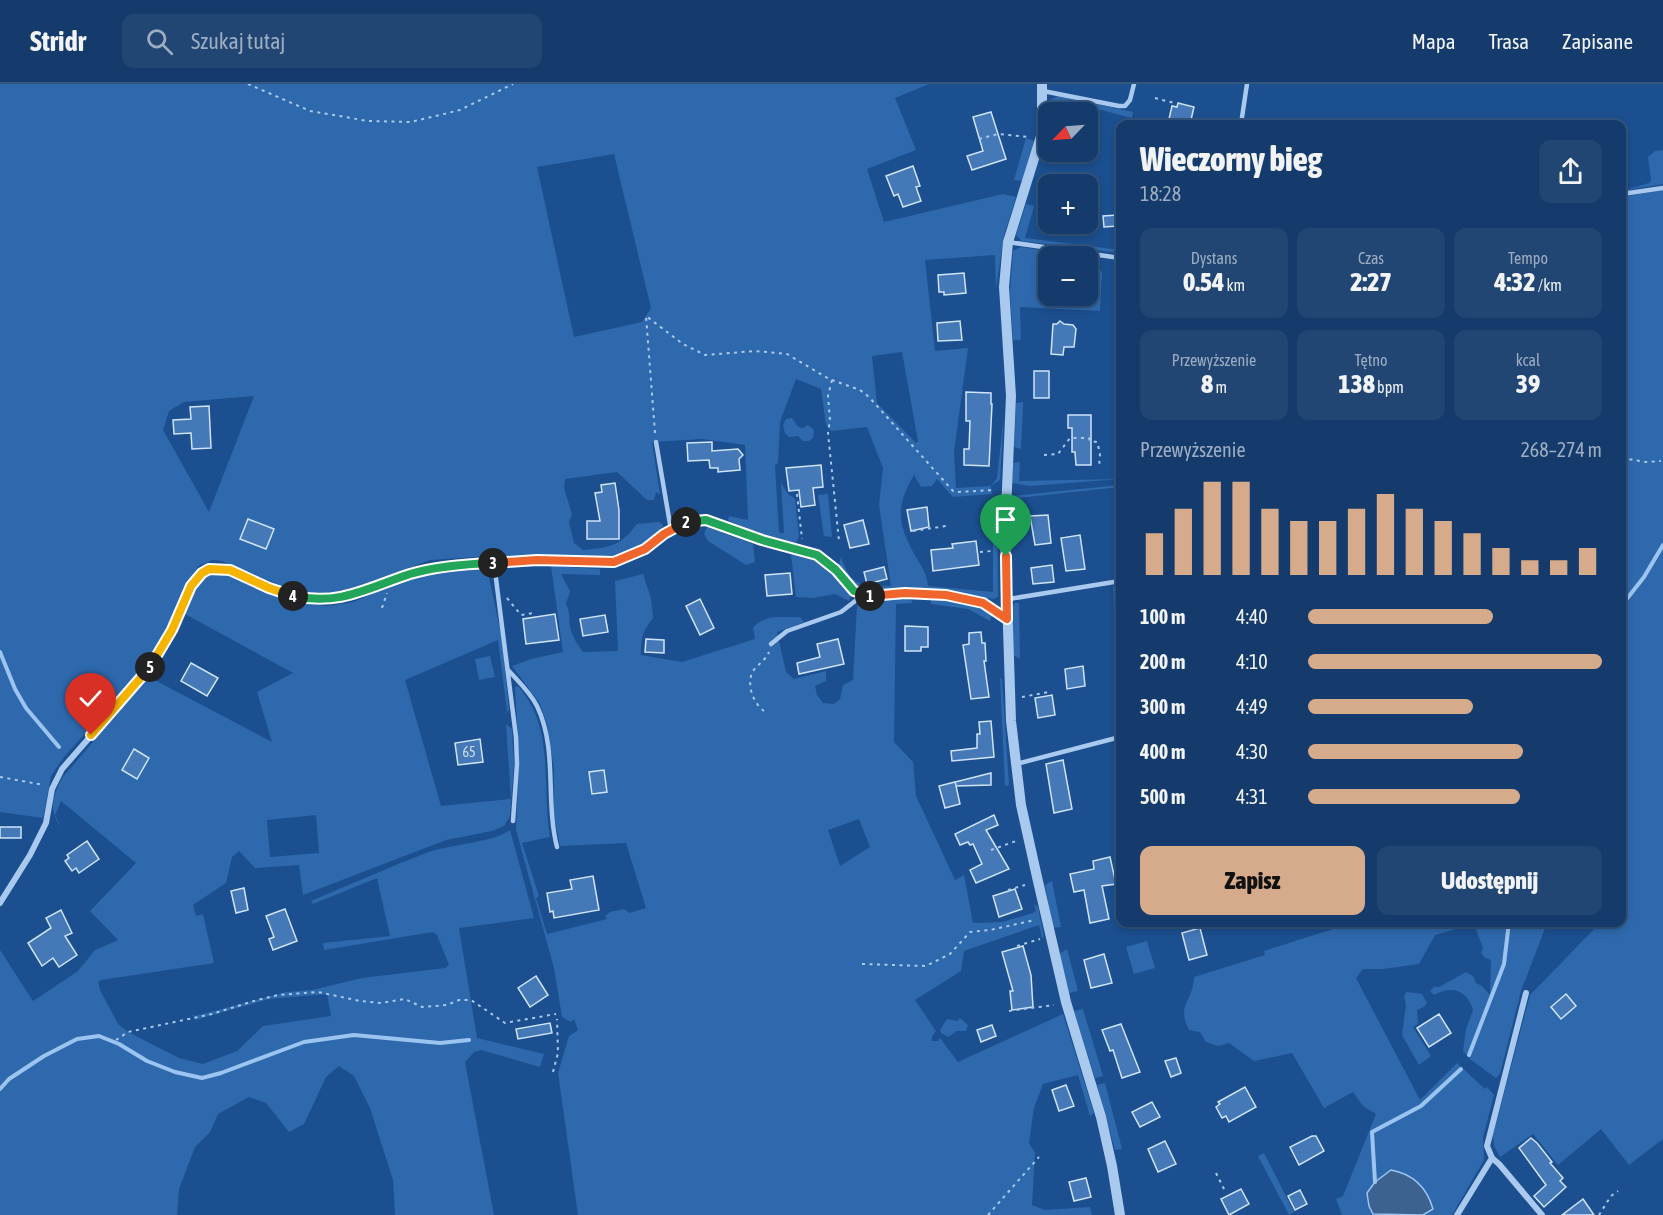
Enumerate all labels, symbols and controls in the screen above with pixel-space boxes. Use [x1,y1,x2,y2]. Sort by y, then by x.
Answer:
search box [122,14,542,68]
text: Stridr [30,25,86,57]
icon: search [143,25,176,58]
text: Szukaj tutaj [191,28,285,54]
text: Mapa [1412,29,1455,53]
text: Trasa [1488,29,1529,53]
text: Zapisane [1562,29,1633,53]
north arrow [1038,102,1098,162]
map controls [1038,102,1098,306]
text: Wieczorny bieg [1140,140,1322,178]
button: share [1539,140,1602,203]
button: + [1038,174,1098,234]
text: 18:28 [1140,182,1181,205]
button: − [1038,246,1098,306]
text: Dystans [1191,249,1237,267]
text: Czas [1358,249,1384,267]
text: Tempo [1508,249,1548,267]
text: 0.54 [1183,267,1224,297]
text: 2:27 [1350,267,1392,297]
text: 4:32 [1494,267,1536,297]
text: km [1224,276,1245,294]
text: /km [1536,276,1562,294]
text: Przewyższenie [1172,351,1256,369]
text: Tętno [1354,351,1388,369]
text: kcal [1516,351,1540,369]
text: 8 [1201,369,1213,399]
text: 138 [1338,369,1375,399]
text: 39 [1516,369,1540,399]
text: m [1213,378,1227,396]
text: bpm [1375,378,1404,396]
text: Przewyższenie [1140,438,1245,461]
text: 268–274 m [1520,438,1602,461]
pin [980,494,1031,556]
icon: arrive [989,503,1022,536]
pin: 2 [671,507,701,537]
text: 2 [682,513,690,531]
pin: 3 [478,548,508,578]
text: 3 [489,554,497,572]
pin: 4 [278,581,308,611]
pin: 1 [855,581,885,611]
text: 4 [289,587,297,605]
text: 1 [866,587,874,605]
text: 100 m [1140,605,1185,628]
text: 4:40 [1236,605,1268,628]
text: 200 m [1140,650,1185,673]
text: 4:10 [1236,650,1268,673]
pin: 5 [135,652,165,682]
text: 5 [146,658,154,676]
pin [65,673,116,735]
icon: check [74,682,107,715]
text: 300 m [1140,695,1185,718]
text: 4:49 [1236,695,1268,718]
text: 400 m [1140,740,1185,763]
text: 4:30 [1236,740,1268,763]
house number: 65 [462,744,476,760]
text: 500 m [1140,785,1185,808]
text: 4:31 [1236,785,1268,808]
button: Zapisz [1140,846,1365,915]
button: Udostępnij [1377,846,1602,915]

